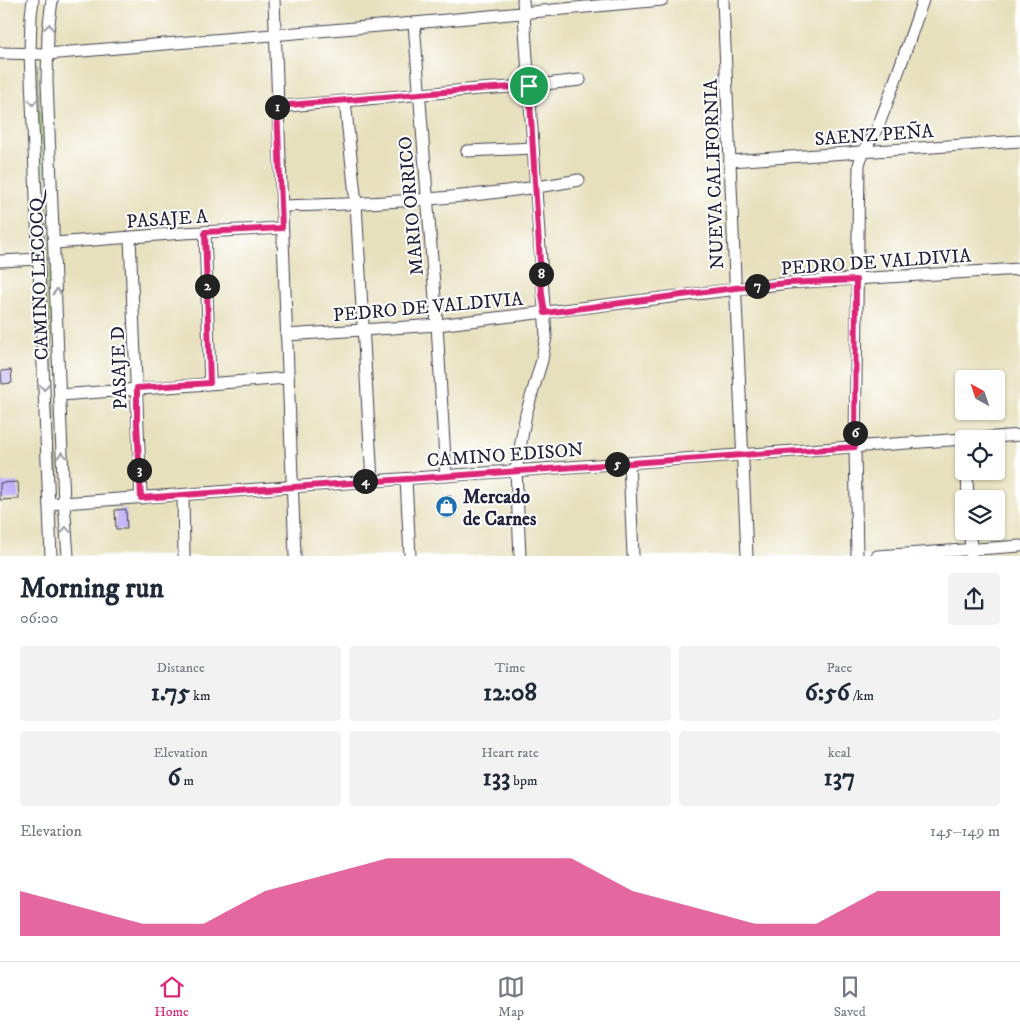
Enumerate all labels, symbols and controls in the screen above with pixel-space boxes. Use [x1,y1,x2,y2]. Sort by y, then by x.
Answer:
one-way arrow [43,23,54,31]
pin [508,65,550,107]
icon: arrive [515,72,543,100]
street label: NUEVA CALIFORNIA [700,77,729,270]
pin: 1 [264,94,290,120]
text: 1 [275,98,280,116]
one-way arrow [27,99,38,107]
street label: SAENZ PEÑA [814,118,935,151]
street label: MARIO ORRICO [394,135,429,276]
street label: CAMINO LECOCQ [25,188,54,361]
street label: PASAJE A [126,205,210,234]
street label: PEDRO DE VALDIVIA [780,244,973,281]
pin: 8 [528,262,554,286]
text: 8 [538,265,545,283]
pin: 2 [194,274,220,298]
pin: 7 [744,274,770,298]
text: 2 [204,277,211,295]
text: 7 [754,277,761,295]
one-way arrow [51,288,62,296]
street label: PEDRO DE VALDIVIA [332,288,525,327]
street label: PASAJE D [107,326,132,410]
north arrow [955,370,1005,420]
map controls [955,370,1005,540]
one-way arrow [38,383,49,391]
pin: 6 [842,420,868,446]
text: 6 [852,424,859,442]
button: locate [955,430,1005,480]
street label: CAMINO EDISON [426,439,584,472]
one-way arrow [57,450,68,458]
pin: 5 [604,452,630,476]
text: 5 [614,455,621,473]
pin: 3 [126,458,152,482]
text: 3 [137,461,142,479]
pin: 4 [352,468,378,494]
text: 4 [361,472,370,490]
place label: Mercado de Carnes [463,486,537,531]
button: layers [955,490,1005,540]
shop icon: Mercado de Carnes [435,495,459,519]
one-way arrow [60,525,71,533]
text: Morning run [20,571,164,606]
button: share [948,573,1000,625]
text: 06:00 [20,608,58,628]
text: Distance [157,659,205,677]
text: Time [495,659,525,677]
text: Pace [826,659,852,677]
text: 1.75 [151,677,190,708]
text: 12:08 [483,677,537,708]
text: 6:56 [805,677,850,708]
text: km [190,687,210,705]
text: /km [850,687,874,705]
text: Elevation [154,744,208,762]
text: Heart rate [481,744,539,762]
text: kcal [828,744,851,762]
text: 6 [167,762,180,793]
text: 133 [483,762,510,793]
text: 137 [823,762,855,793]
text: m [180,772,194,790]
text: bpm [510,772,537,790]
text: Elevation [20,821,82,841]
text: 145–149 m [930,821,1000,841]
tab: Home [154,973,189,1021]
tab: Map [497,973,525,1021]
tab: Saved [834,973,866,1021]

